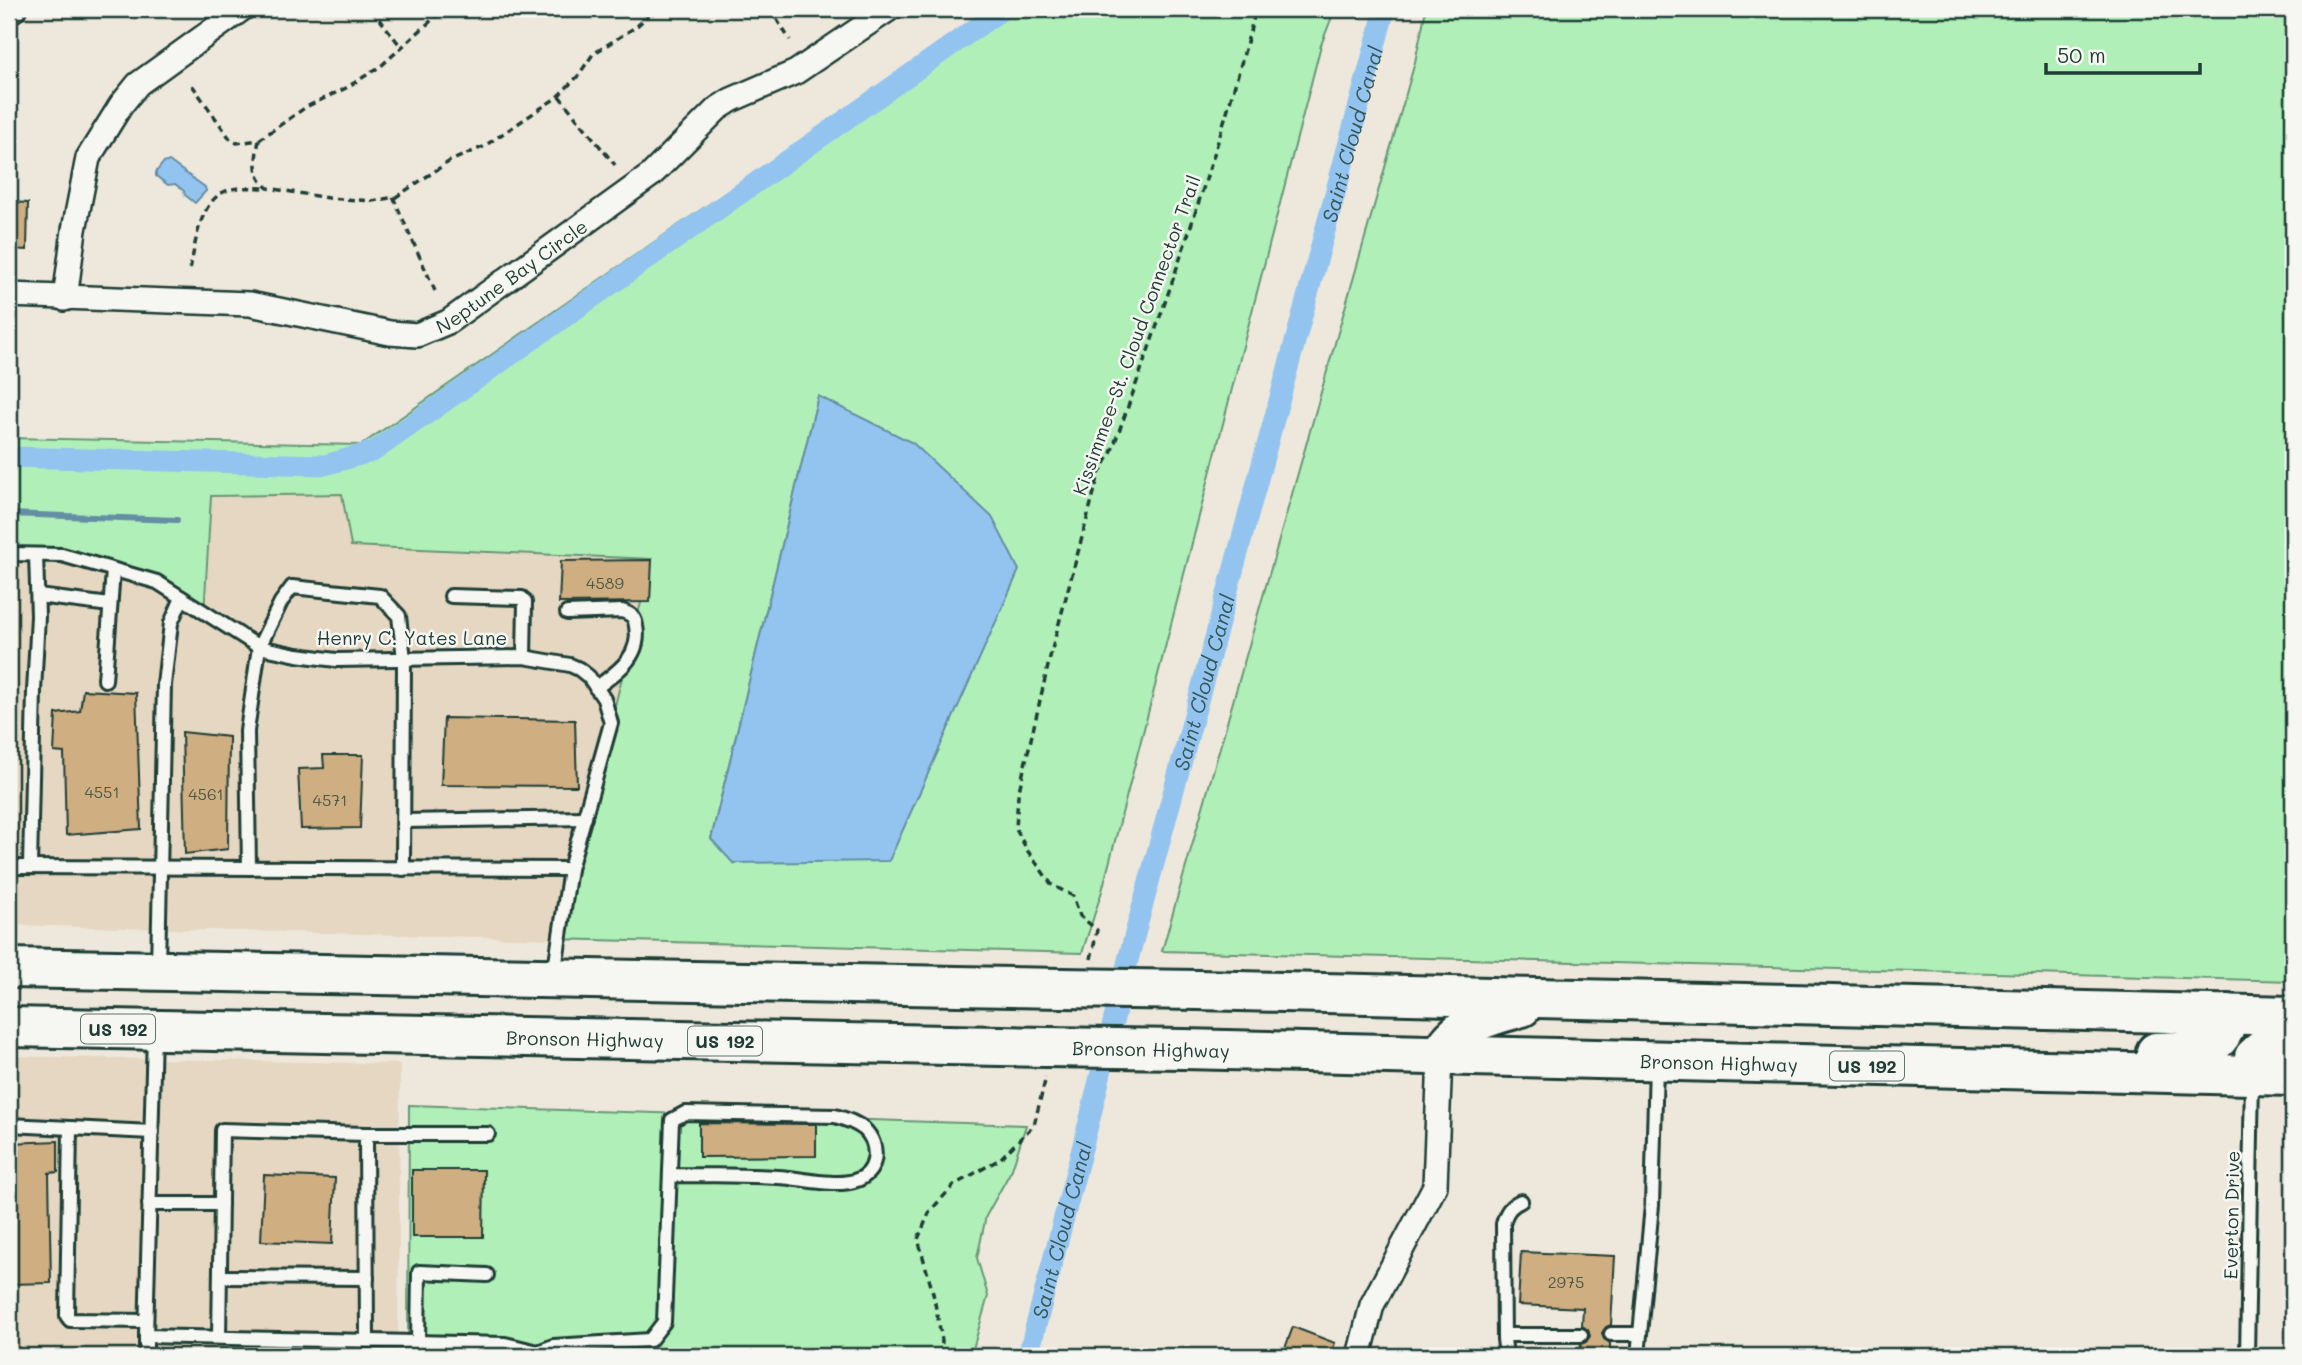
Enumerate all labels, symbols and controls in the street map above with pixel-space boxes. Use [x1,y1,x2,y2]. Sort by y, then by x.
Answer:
scale bar [2046,32,2200,76]
text: 50 m [2057,41,2106,68]
water label: Saint Cloud Canal [1314,42,1388,225]
street label: Kissimmee-St. Cloud Connector Trail [1066,171,1206,499]
street label: Neptune Bay Circle [432,213,592,338]
house number: 4589 [586,572,624,593]
water label: Saint Cloud Canal [1166,591,1240,773]
street label: Henry C. Yates Lane [317,625,507,650]
house number: 4551 [84,781,120,802]
house number: 4561 [188,783,224,804]
house number: 4571 [313,789,347,810]
road number: US 192 [81,1014,155,1044]
street label: Bronson Highway [506,1024,664,1052]
road number: US 192 [688,1026,762,1056]
street label: Bronson Highway [1072,1035,1230,1063]
street label: Bronson Highway [1640,1048,1798,1076]
road number: US 192 [1830,1051,1904,1080]
water label: Saint Cloud Canal [1025,1138,1097,1321]
street label: Everton Drive [2217,1150,2245,1280]
house number: 2975 [1548,1271,1584,1292]

